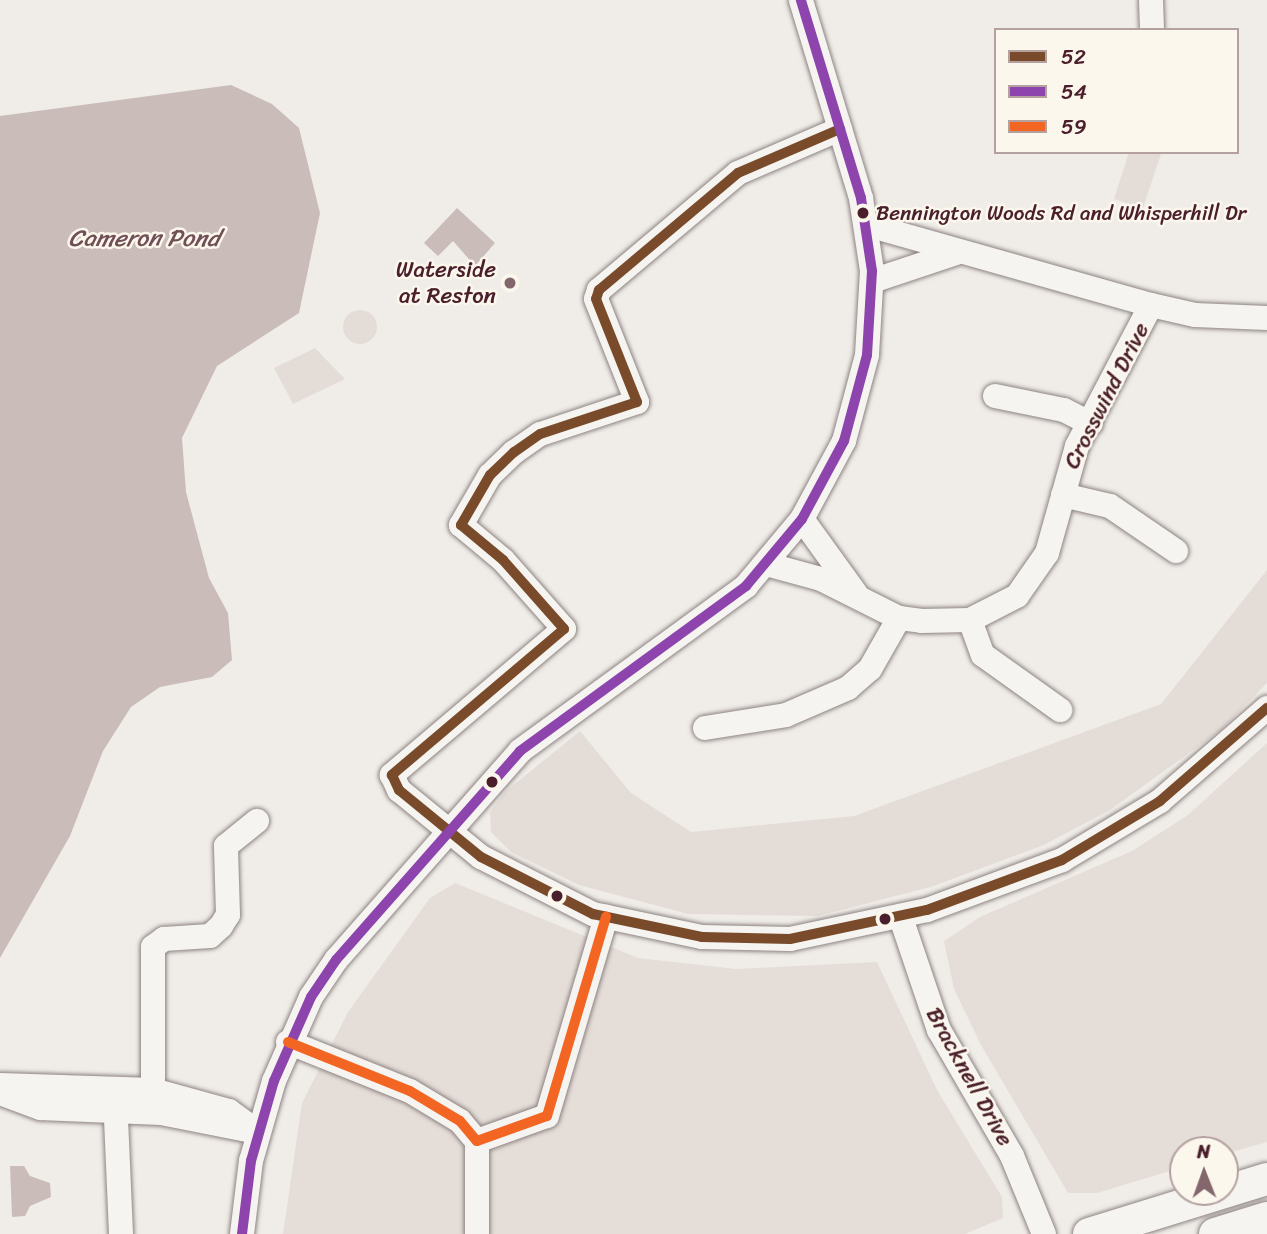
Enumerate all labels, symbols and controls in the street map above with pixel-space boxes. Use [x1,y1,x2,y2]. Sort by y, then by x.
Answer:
legend [994,28,1239,154]
text: 52 [1061,38,1086,76]
text: 54 [1061,73,1087,111]
text: 59 [1061,108,1087,146]
place label: Bennington Woods Rd and Whisperhill Dr [876,200,1247,226]
marker: Bennington Woods Rd and Whisperhill Dr [856,206,870,220]
water label: Cameron Pond [68,225,220,253]
place label: Waterside at Reston [396,256,496,310]
marker: Waterside at Reston [502,275,518,291]
street label: Crosswind Drive [1058,318,1156,474]
unlabelled marker [485,775,499,789]
unlabelled marker [550,889,564,903]
unlabelled marker [878,912,892,926]
street label: Bracknell Drive [919,1003,1019,1151]
text: N [1197,1135,1211,1168]
north arrow [1169,1136,1239,1206]

